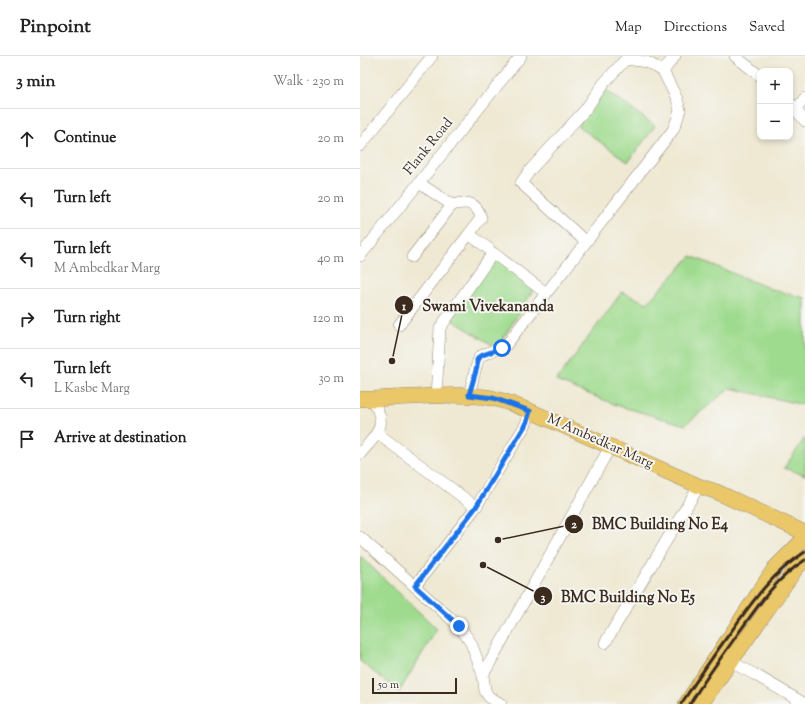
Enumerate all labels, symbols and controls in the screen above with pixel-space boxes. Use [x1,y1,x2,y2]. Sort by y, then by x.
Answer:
text: Pinpoint [20,14,91,41]
text: Map [615,18,642,38]
text: Directions [664,18,727,38]
text: Saved [749,18,785,38]
map controls [757,68,793,140]
button: + [757,68,793,104]
text: 3 min [16,70,55,94]
text: Walk · 230 m [273,73,344,91]
button: − [757,104,793,140]
street label: Flank Road [400,114,458,180]
icon: ahead [16,128,38,150]
text: Continue [54,128,116,149]
text: 20 m [318,130,344,148]
icon: left [16,188,38,210]
text: Turn left [54,188,111,209]
text: 20 m [318,190,344,208]
text: Turn left [54,239,111,260]
icon: left [16,248,38,270]
text: 40 m [317,250,344,268]
text: M Ambedkar Marg [54,260,160,278]
callout: Swami Vivekananda [394,292,562,319]
text: Swami Vivekananda [422,297,554,318]
text: 1 [401,298,407,316]
icon: right [16,308,38,330]
text: Turn right [54,308,120,329]
text: 120 m [313,310,344,328]
route start [493,339,511,357]
text: Turn left [54,359,111,380]
icon: left [16,368,38,390]
text: 30 m [318,370,344,388]
text: L Kasbe Marg [54,380,130,398]
street label: M Ambedkar Marg [544,410,656,474]
icon: arrive [16,428,38,450]
text: Arrive at destination [54,428,187,449]
callout: BMC Building No E4 [564,510,736,537]
text: BMC Building No E4 [592,515,729,536]
text: 2 [571,516,577,534]
callout: BMC Building No E5 [533,583,703,610]
text: BMC Building No E5 [561,588,696,609]
text: 3 [541,589,546,607]
route end [450,617,468,635]
scale bar [372,676,457,695]
text: 50 m [378,677,399,693]

